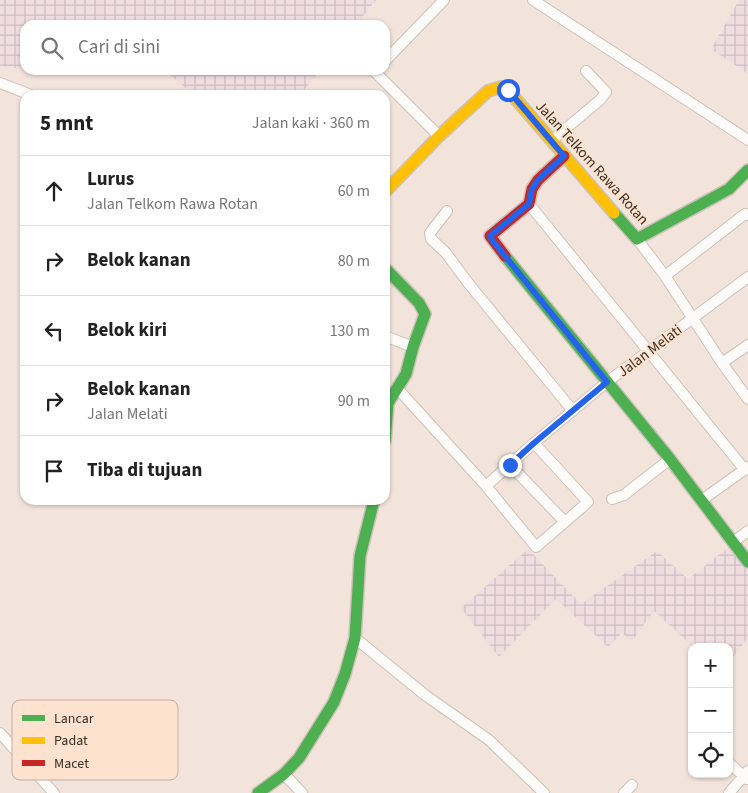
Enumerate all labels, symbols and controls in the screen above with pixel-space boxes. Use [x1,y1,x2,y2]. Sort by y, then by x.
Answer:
search box [20,20,390,75]
icon: search [38,34,66,62]
text: Cari di sini [78,34,160,61]
route start [497,79,520,102]
street label: Jalan Telkom Rawa Rotan [531,96,653,230]
text: 5 mnt [40,108,93,138]
text: Jalan kaki · 360 m [252,112,370,134]
text: Lurus [87,166,134,193]
icon: ahead [40,177,68,205]
text: 60 m [338,180,370,202]
text: Jalan Telkom Rawa Rotan [87,193,258,215]
icon: right [40,247,68,275]
text: Belok kanan [87,247,191,274]
text: 80 m [338,250,370,272]
icon: left [40,317,68,345]
text: Belok kiri [87,317,167,344]
text: 130 m [330,320,370,342]
street label: Jalan Melati [613,320,687,382]
text: Belok kanan [87,376,191,403]
icon: right [40,387,68,415]
text: 90 m [338,390,370,412]
text: Jalan Melati [87,403,168,425]
route end [499,454,522,477]
icon: arrive [40,457,68,485]
text: Tiba di tujuan [87,457,202,484]
map controls [688,643,733,778]
button: + [688,643,733,688]
button: − [688,688,733,733]
legend [12,700,178,780]
text: Lancar [54,709,94,729]
text: Padat [54,731,88,751]
button: locate [688,733,733,778]
text: Macet [54,754,89,774]

